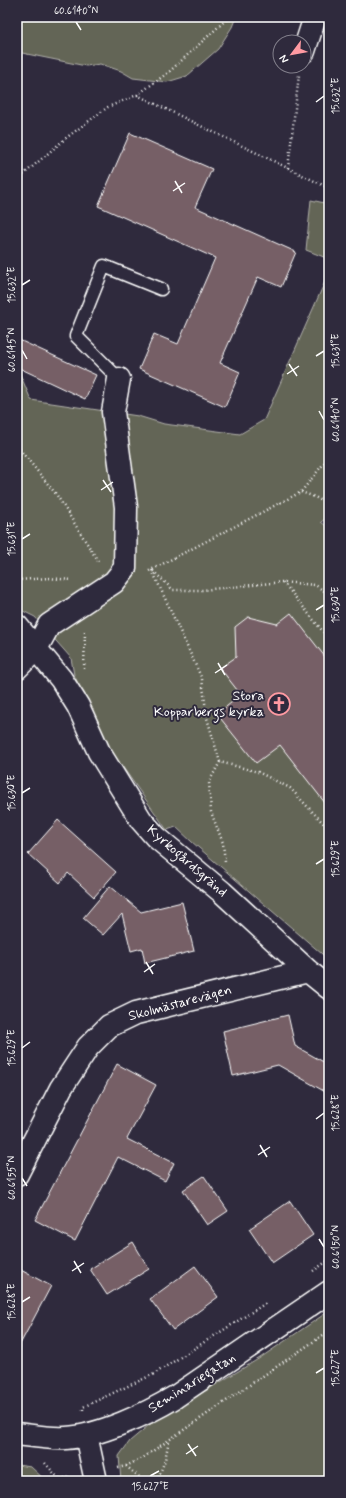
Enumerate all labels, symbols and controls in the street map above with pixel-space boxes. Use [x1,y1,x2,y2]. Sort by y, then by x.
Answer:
text: 60.6140°N [54,4,98,18]
north arrow [272,34,312,74]
text: N [276,52,292,66]
text: 15.632°E [329,78,343,114]
text: 15.632°E [5,267,19,303]
text: 60.6145°N [5,327,19,372]
text: 15.631°E [329,334,343,368]
text: 60.6140°N [329,398,343,442]
text: 15.631°E [5,522,19,556]
text: 15.630°E [329,586,343,623]
place label: Stora Kopparbergs kyrka [154,687,264,723]
church icon: Stora Kopparbergs kyrka [266,691,292,717]
text: 15.630°E [5,774,19,811]
street label: Kyrkogårdsgränd [142,821,231,903]
text: 15.629°E [329,840,343,878]
street label: Skolmästarevägen [126,981,234,1025]
text: 15.629°E [5,1029,19,1067]
text: 15.628°E [329,1094,343,1132]
text: 60.6155°N [5,1156,19,1200]
text: 60.6150°N [329,1225,343,1269]
text: 15.628°E [5,1283,19,1321]
street label: Seminariegatan [145,1349,240,1419]
text: 15.627°E [329,1349,343,1387]
text: 15.627°E [131,1480,169,1494]

